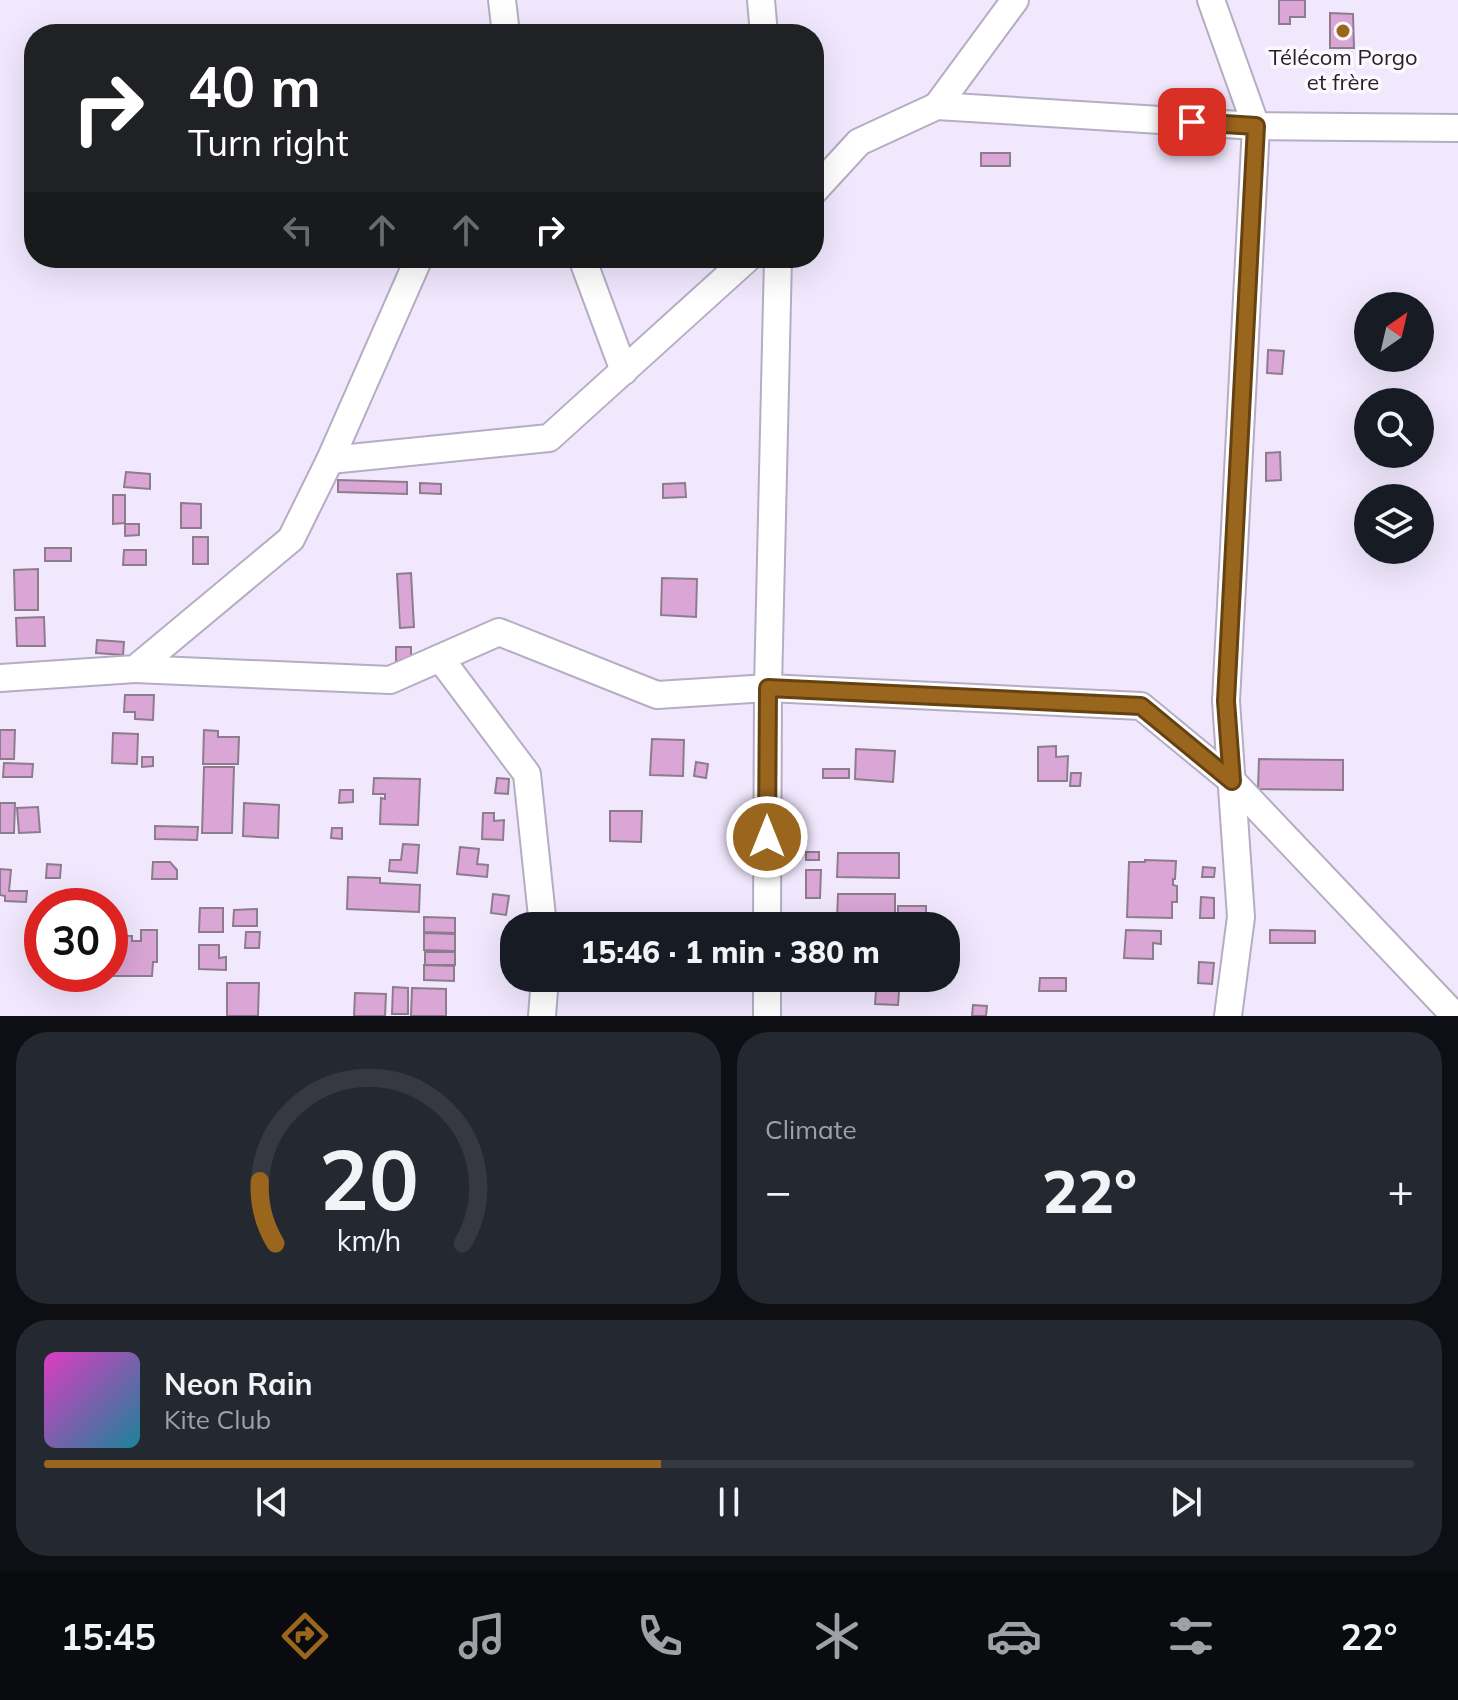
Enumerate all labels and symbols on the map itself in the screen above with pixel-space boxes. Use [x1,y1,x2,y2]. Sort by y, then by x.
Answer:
marker: Télécom Porgo et frère [1334,22,1352,40]
place label: Télécom Porgo et frère [1268,43,1418,96]
pin [1158,88,1226,156]
north arrow [1354,292,1434,372]
position arrow [725,795,809,879]
speed limit sign: 30 [24,888,128,992]

